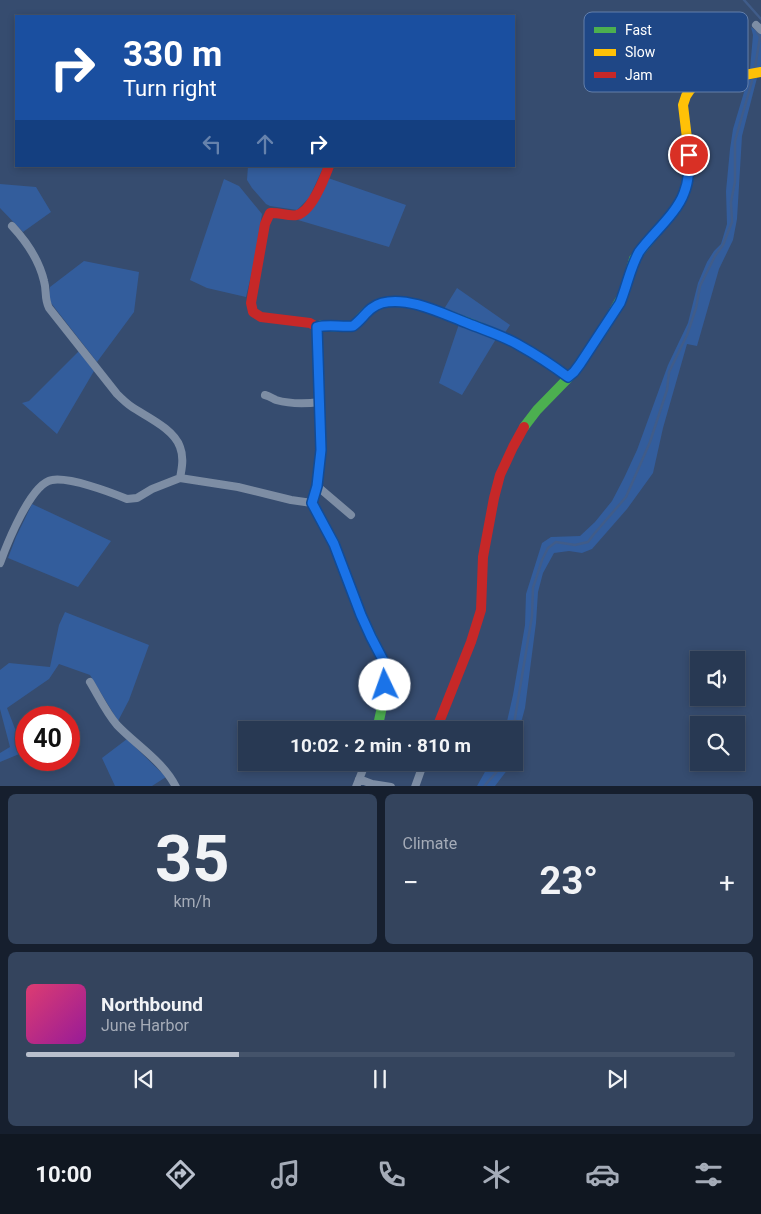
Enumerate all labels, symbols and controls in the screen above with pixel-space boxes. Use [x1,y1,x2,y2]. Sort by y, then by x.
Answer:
legend [584,12,748,92]
text: Fast [625,22,652,38]
text: 330 m [123,34,222,75]
icon: right [40,35,105,100]
text: Slow [625,44,656,60]
text: Jam [625,67,653,83]
text: Turn right [123,76,217,101]
icon: left [198,130,226,158]
icon: ahead [251,130,279,158]
icon: right [304,130,332,158]
pin [668,134,710,176]
icon: arrive [675,141,703,169]
map controls [690,651,745,771]
button: sound [690,651,745,706]
position arrow [358,658,410,710]
speed limit sign: 40 [15,706,80,771]
button: search [690,716,745,771]
text: 10:02 · 2 min · 810 m [290,734,471,757]
text: 35 [155,821,230,897]
text: Climate [403,834,457,853]
text: 23° [540,859,598,903]
text: − [403,866,419,899]
text: + [719,866,735,899]
text: km/h [173,892,211,911]
text: Northbound [101,993,203,1016]
text: June Harbor [101,1016,189,1035]
icon: previous [130,1065,158,1093]
icon: pause [366,1065,394,1093]
icon: next [603,1065,631,1093]
icon: directions [163,1157,198,1192]
icon: music [268,1157,303,1192]
icon: phone [374,1157,409,1192]
icon: climate [479,1157,514,1192]
icon: car [585,1157,620,1192]
icon: filters [691,1157,726,1192]
text: 10:00 [35,1162,92,1187]

